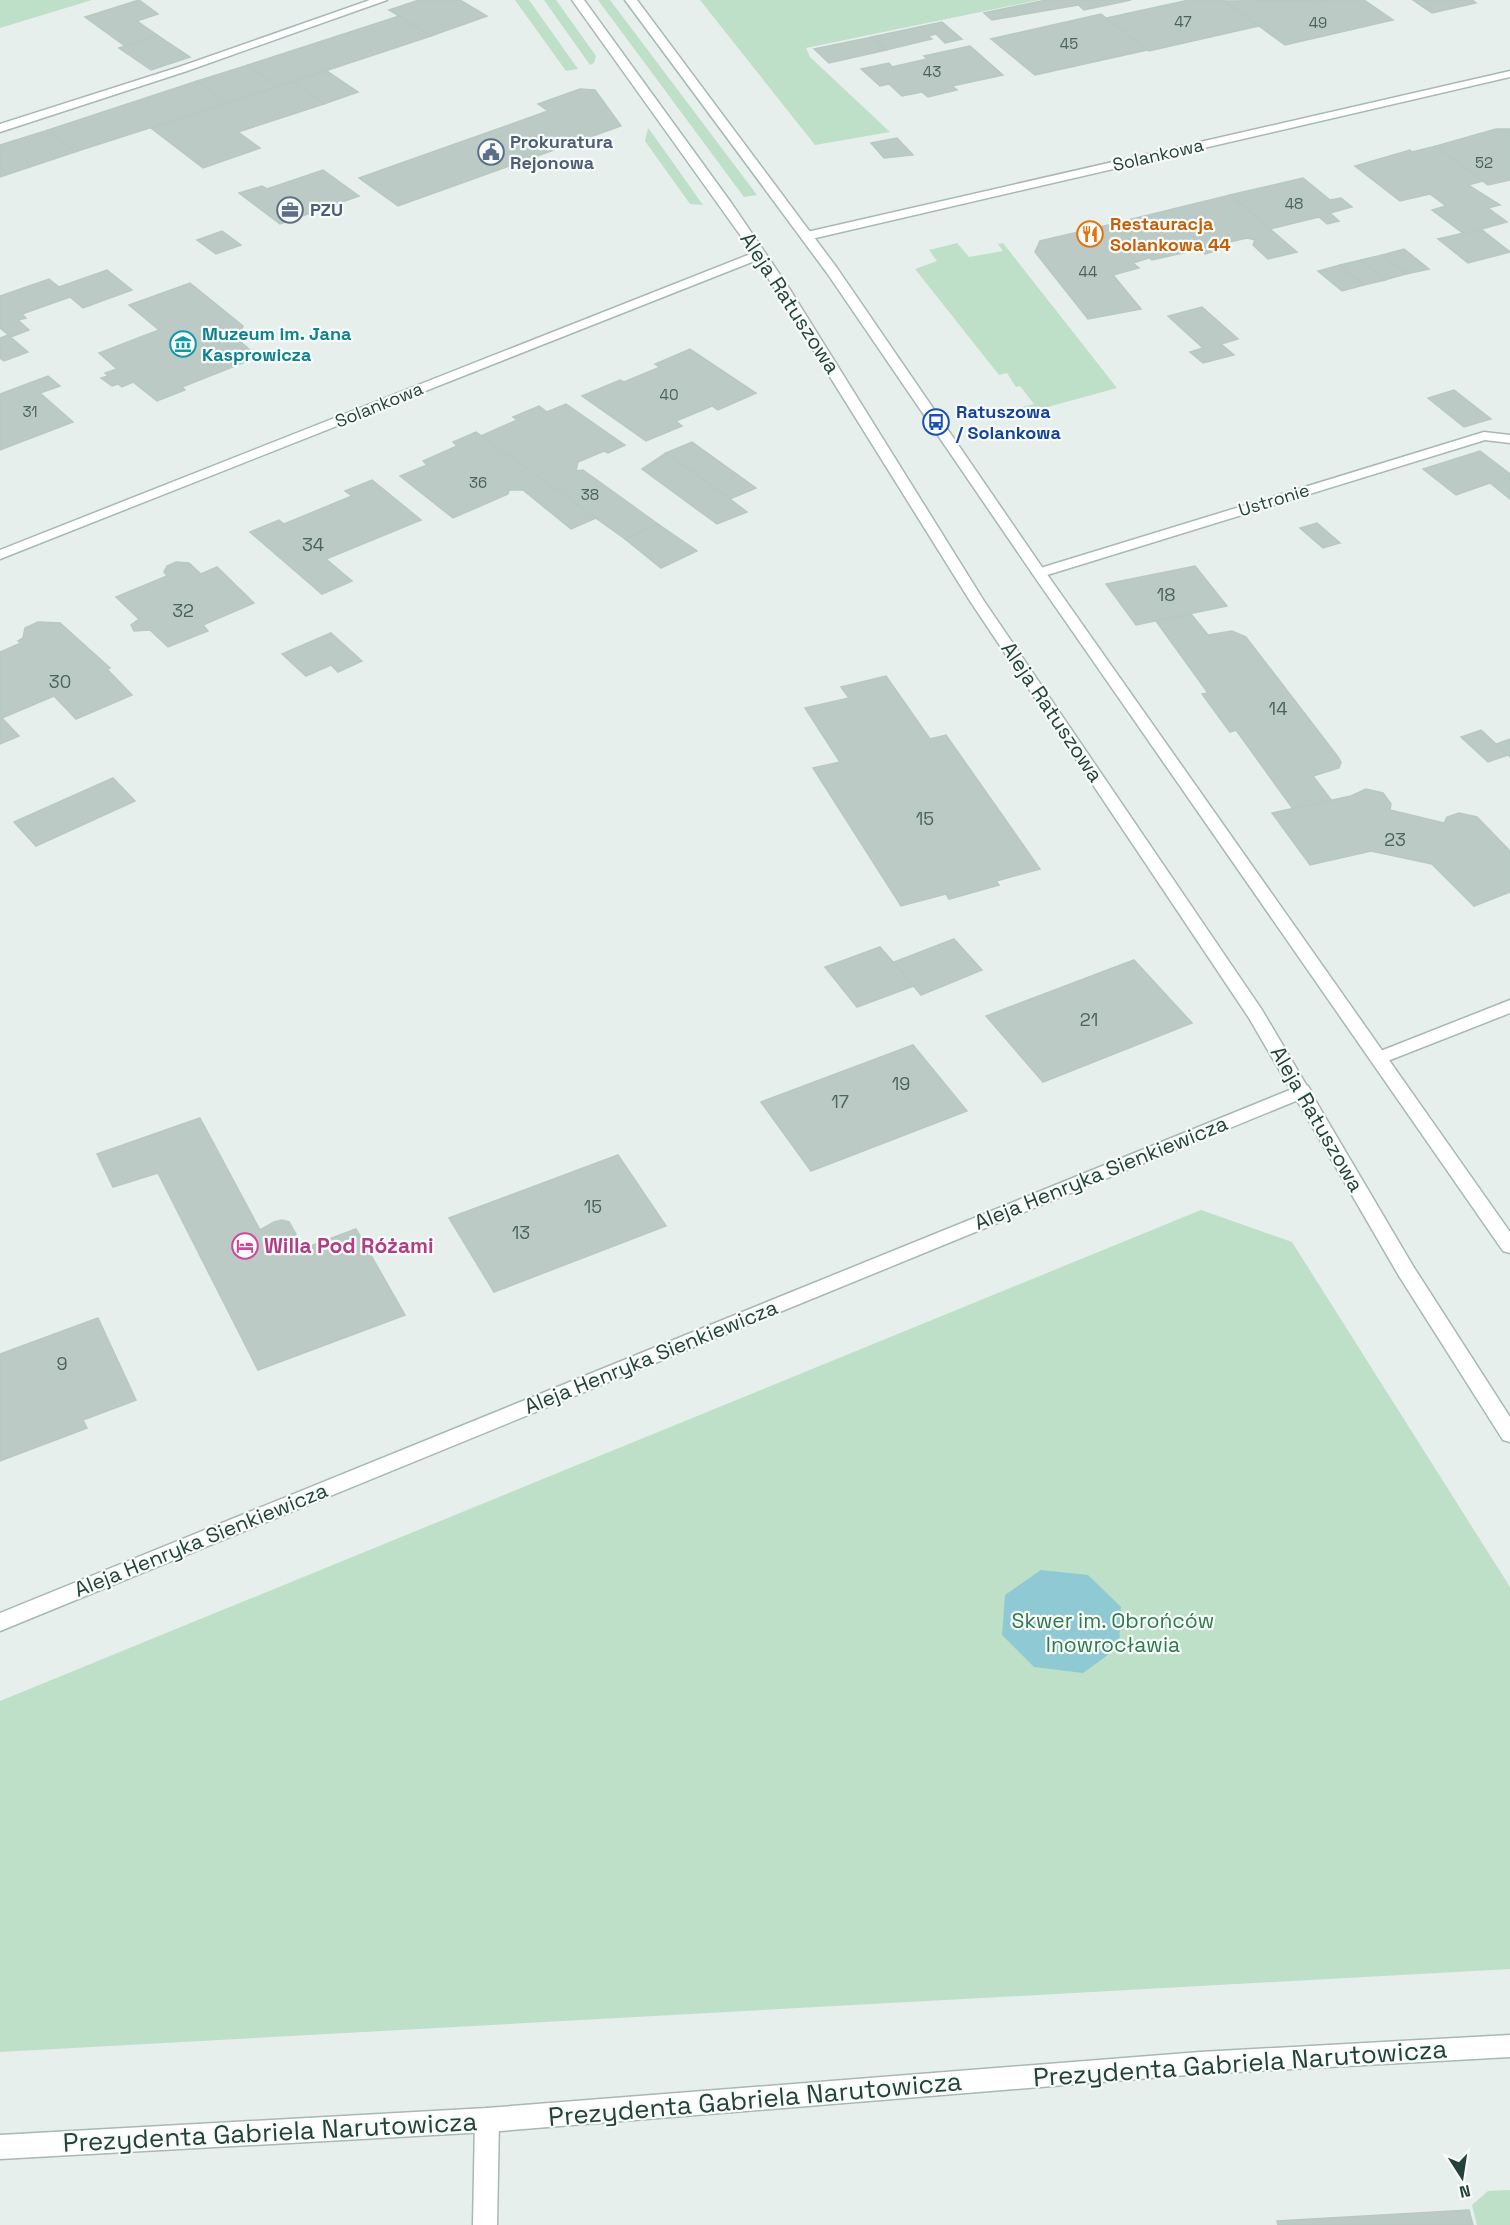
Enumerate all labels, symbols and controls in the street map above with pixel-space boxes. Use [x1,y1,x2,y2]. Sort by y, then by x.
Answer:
house number: 47 [1174,12,1192,31]
house number: 49 [1309,13,1327,32]
house number: 45 [1060,34,1078,53]
house number: 43 [923,62,941,81]
place label: Prokuratura Rejonowa [510,130,614,174]
street label: Solankowa [1110,133,1206,176]
public building icon: Prokuratura Rejonowa [476,137,506,167]
house number: 52 [1475,153,1493,172]
house number: 48 [1285,194,1303,213]
office icon: PZU [275,195,305,225]
place label: PZU [310,198,343,221]
place label: Restauracja Solankowa 44 [1110,212,1231,256]
restaurant icon: Restauracja Solankowa 44 [1075,219,1105,249]
street label: Aleja Ratuszowa [735,227,846,379]
house number: 44 [1079,262,1097,281]
place label: Muzeum im. Jana Kasprowicza [202,322,352,366]
museum icon: Muzeum im. Jana Kasprowicza [168,329,198,359]
street label: Solankowa [332,377,426,433]
house number: 40 [660,385,679,404]
place label: Ratuszowa / Solankowa [955,400,1061,444]
house number: 31 [22,402,38,421]
bus stop icon: Ratuszowa / Solankowa [921,407,951,437]
house number: 36 [469,473,487,492]
street label: Ustronie [1235,478,1312,521]
house number: 38 [581,485,599,504]
house number: 34 [302,533,324,556]
house number: 18 [1157,583,1175,606]
house number: 32 [172,599,194,622]
street label: Aleja Ratuszowa [995,636,1109,787]
house number: 30 [49,670,71,693]
house number: 14 [1269,697,1287,720]
house number: 15 [916,807,934,830]
house number: 23 [1384,828,1406,851]
house number: 21 [1080,1008,1098,1031]
street label: Aleja Ratuszowa [1265,1041,1370,1196]
house number: 19 [892,1072,910,1095]
house number: 17 [831,1090,849,1113]
street label: Aleja Henryka Sienkiewicza [970,1109,1231,1236]
house number: 15 [584,1195,602,1218]
house number: 13 [512,1221,530,1244]
hotel icon: Willa Pod Różami [230,1231,260,1261]
place label: Willa Pod Różami [264,1232,434,1259]
street label: Aleja Henryka Sienkiewicza [520,1293,781,1420]
house number: 9 [56,1352,68,1375]
street label: Aleja Henryka Sienkiewicza [70,1476,331,1603]
park label: Skwer im. Obrońców Inowrocławia [1012,1607,1214,1658]
street label: Prezydenta Gabriela Narutowicza [1032,2032,1448,2094]
street label: Prezydenta Gabriela Narutowicza [547,2064,963,2134]
street label: Prezydenta Gabriela Narutowicza [62,2104,478,2160]
north arrow [1432,2147,1492,2207]
text: N [1458,2180,1472,2203]

